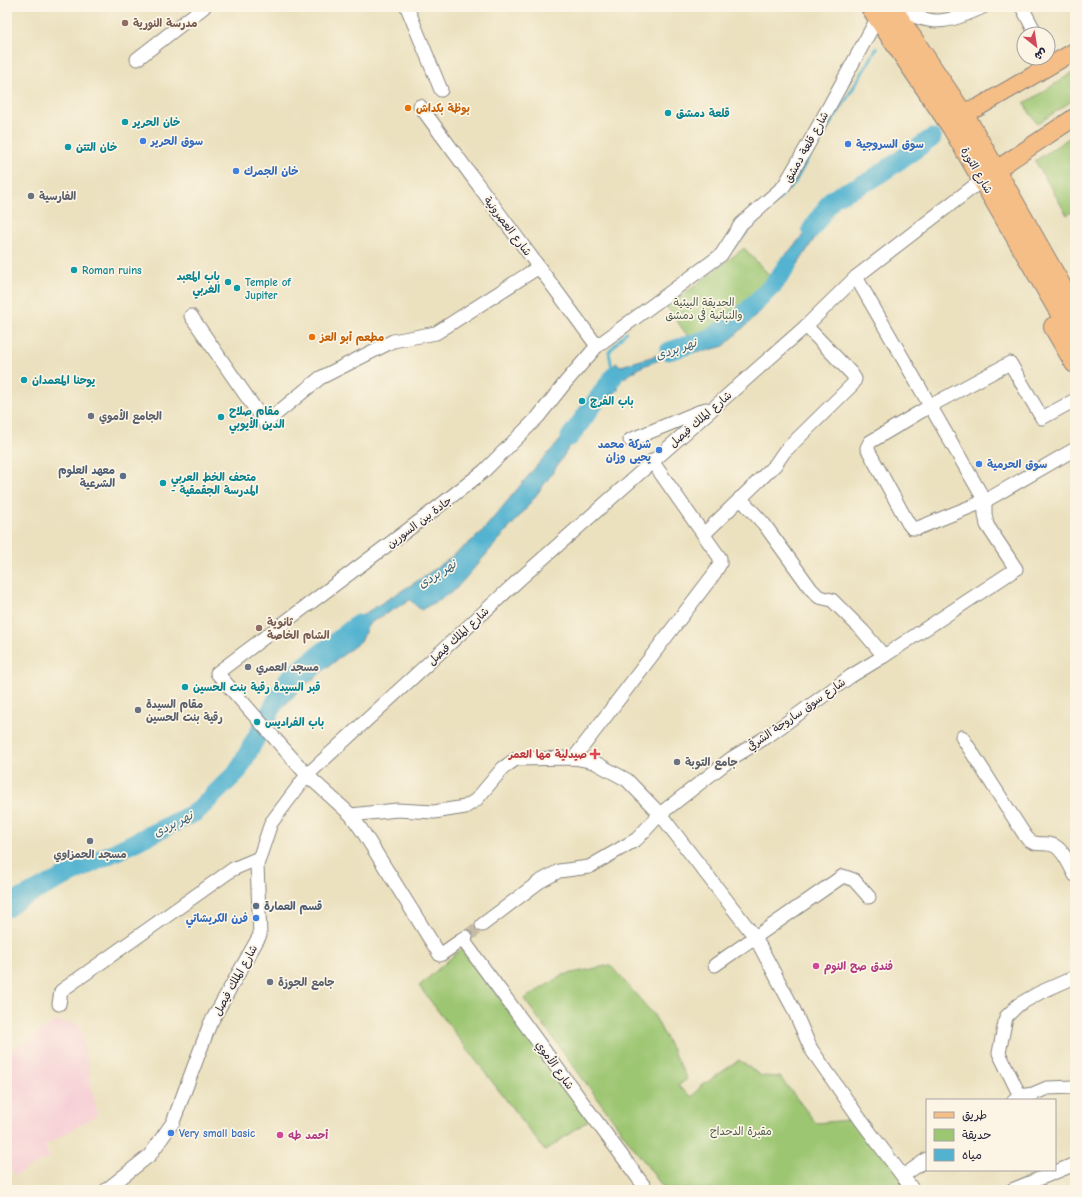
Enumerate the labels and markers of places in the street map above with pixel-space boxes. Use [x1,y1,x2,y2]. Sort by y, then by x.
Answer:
place label: مدرسة النورية [133,17,197,31]
marker: مدرسة النورية [120,18,130,28]
place label: بوظة بكداش [416,102,470,116]
marker: بوظة بكداش [403,103,413,113]
place label: قلعة دمشق [676,107,730,120]
marker: قلعة دمشق [663,108,673,118]
place label: خان الحرير [132,116,180,129]
marker: خان الحرير [120,117,130,127]
place label: سوق الحرير [150,135,203,149]
marker: سوق الحرير [138,136,148,146]
place label: سوق السروجية [856,138,924,152]
marker: سوق السروجية [843,139,853,149]
place label: خان التتن [76,141,117,154]
marker: خان التتن [63,142,73,152]
place label: خان الجمرك [244,165,299,178]
marker: خان الجمرك [231,166,241,176]
place label: الفارسية [39,190,76,203]
marker: الفارسية [26,191,36,201]
place label: Roman ruins [82,264,142,277]
marker: Roman ruins [69,265,79,275]
place label: باب المعبد الغربي [177,270,220,299]
place label: Temple of Jupiter [245,276,291,302]
marker: باب المعبد الغربي [223,277,233,287]
marker: Temple of Jupiter [232,283,242,293]
place label: مطعم أبو العز [319,331,384,346]
marker: مطعم أبو العز [307,332,317,342]
place label: يوحنا المعمدان [32,374,95,388]
marker: يوحنا المعمدان [19,375,29,385]
place label: باب الفرج [590,395,634,408]
marker: باب الفرج [577,396,587,406]
place label: مقام صلاح الدين الأيوبي [229,405,285,434]
place label: الجامع الأموي [99,409,162,425]
marker: الجامع الأموي [86,411,96,421]
marker: مقام صلاح الدين الأيوبي [216,412,226,422]
place label: شركة محمد يحيى وزان [598,438,651,465]
marker: شركة محمد يحيى وزان [654,445,664,455]
place label: سوق الحرمية [987,458,1047,472]
marker: سوق الحرمية [974,459,984,469]
place label: معهد العلوم الشرعية [58,464,115,490]
marker: معهد العلوم الشرعية [118,471,128,481]
place label: متحف الخط العربي - المدرسة الجقمقية [171,471,258,497]
marker: متحف الخط العربي - المدرسة الجقمقية [158,478,168,488]
place label: ثانوية الشام الخاصة [267,616,330,644]
marker: ثانوية الشام الخاصة [254,623,264,633]
place label: مسجد العمري [256,661,319,676]
marker: مسجد العمري [243,662,253,672]
place label: قبر السيدة رقية بنت الحسين [193,681,320,694]
marker: قبر السيدة رقية بنت الحسين [180,682,190,692]
place label: مقام السيدة رقية بنت الحسين [146,698,223,724]
marker: مقام السيدة رقية بنت الحسين [133,705,143,715]
place label: باب الفراديس [265,716,324,729]
marker: باب الفراديس [252,717,262,727]
place label: صيدلية مها العمر [508,748,587,761]
marker: صيدلية مها العمر [590,749,600,759]
place label: جامع التوبة [685,756,738,770]
marker: جامع التوبة [672,757,682,767]
marker: مسجد الحمزاوي [85,836,95,846]
place label: مسجد الحمزاوي [53,848,127,863]
place label: قسم العمارة [264,900,322,915]
marker: قسم العمارة [251,901,261,911]
place label: فرن الكريشاتي [186,912,248,928]
marker: فرن الكريشاتي [251,913,261,923]
place label: فندق صح النوم [824,960,893,975]
marker: فندق صح النوم [811,961,821,971]
place label: جامع الجوزة [278,976,335,990]
marker: جامع الجوزة [265,977,275,987]
place label: Very small basic [179,1127,255,1140]
marker: Very small basic [166,1128,176,1138]
place label: أحمد طه [288,1129,328,1142]
marker: أحمد طه [275,1130,285,1140]

